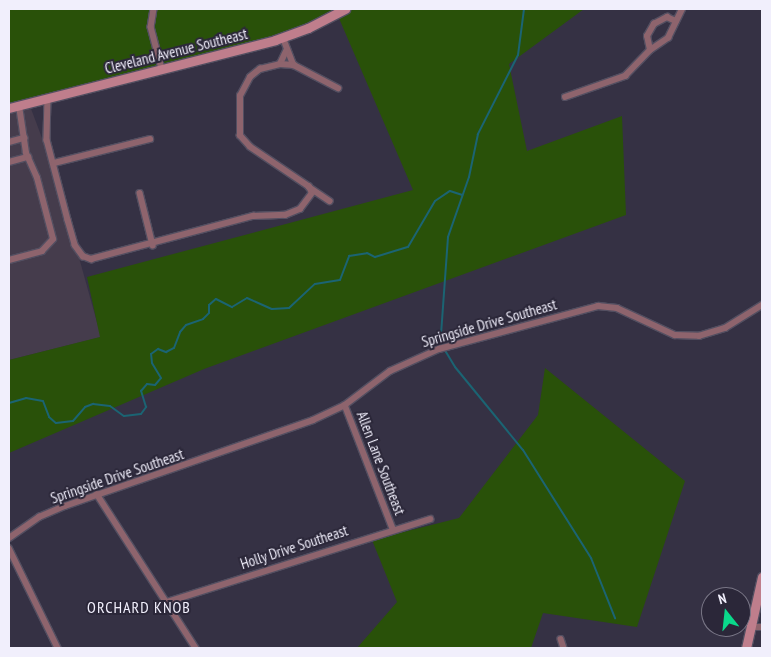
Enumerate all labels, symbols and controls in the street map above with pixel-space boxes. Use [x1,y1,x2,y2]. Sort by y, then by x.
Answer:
street label: Cleveland Avenue Southeast [103,25,249,77]
street label: Springside Drive Southeast [419,295,559,351]
street label: Allen Lane Southeast [353,409,409,517]
street label: Springside Drive Southeast [48,445,186,507]
street label: Holly Drive Southeast [238,521,350,573]
north arrow [701,587,751,637]
text: N [716,589,728,608]
district label: ORCHARD KNOB [86,597,192,617]

